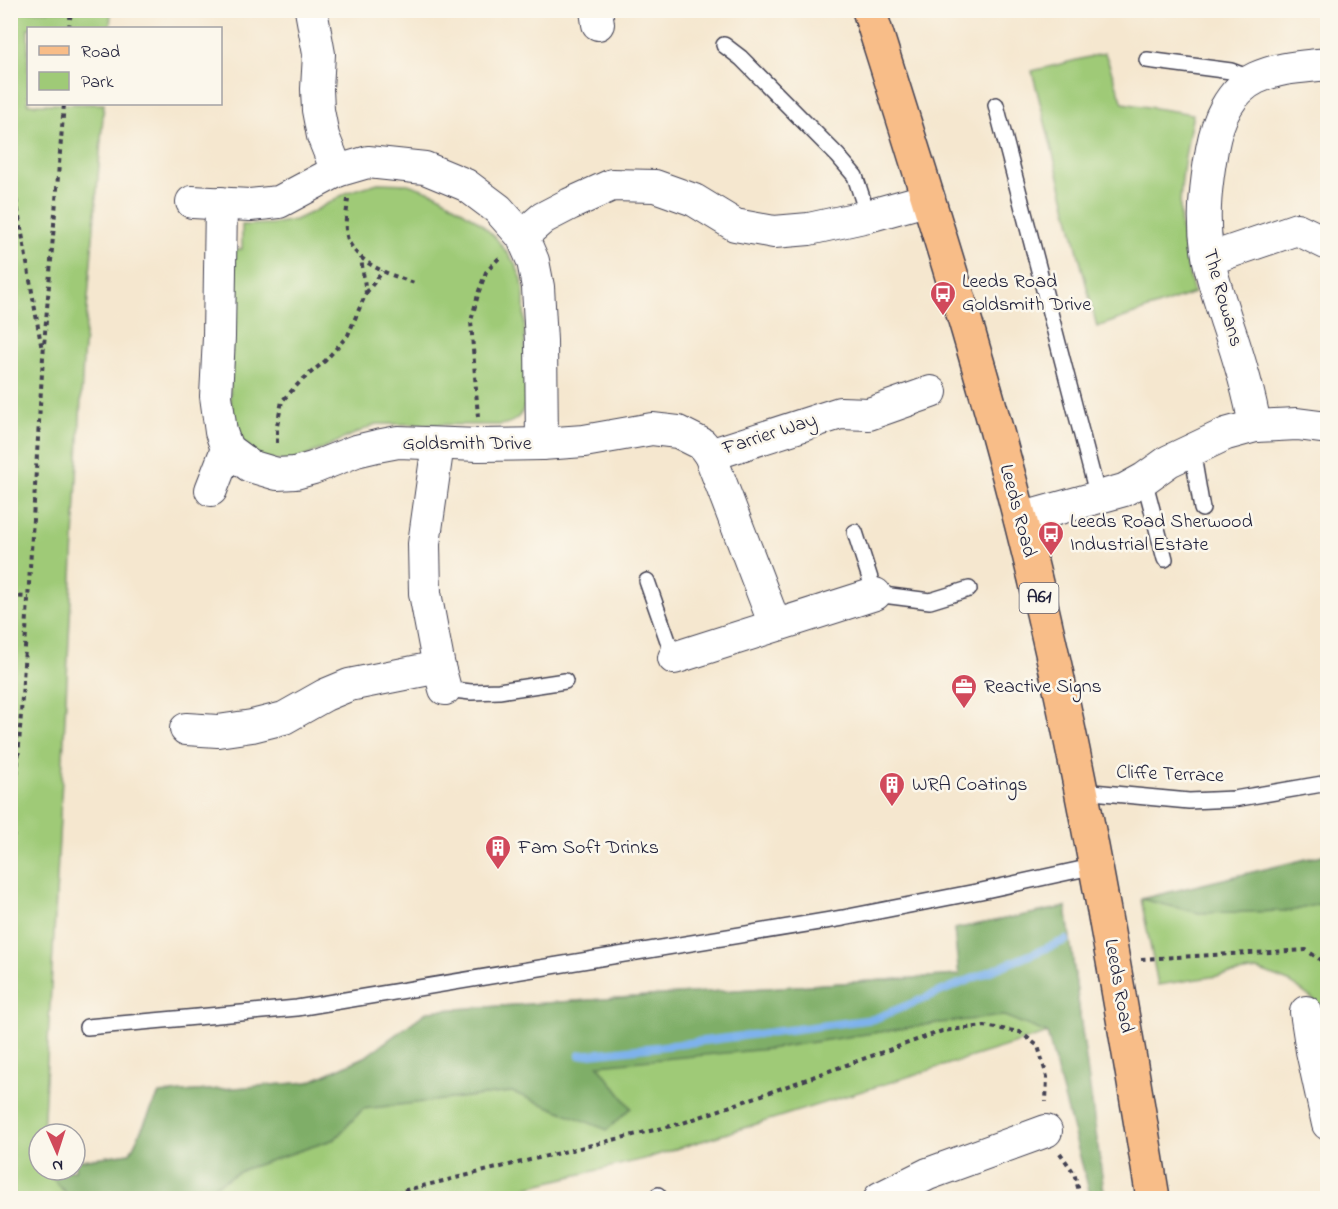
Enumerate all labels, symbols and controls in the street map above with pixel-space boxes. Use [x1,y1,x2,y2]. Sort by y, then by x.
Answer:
legend [27,27,222,105]
text: Road [81,40,120,66]
text: Park [81,70,114,96]
street label: The Rowans [1194,246,1250,350]
place label: Leeds Road Goldsmith Drive [962,268,1091,320]
bus stop icon: Leeds Road Goldsmith Drive [928,279,958,317]
street label: Farrier Way [718,406,821,464]
street label: Goldsmith Drive [402,430,532,459]
street label: Leeds Road [991,461,1043,561]
place label: Leeds Road Sherwood Industrial Estate [1070,508,1253,560]
bus stop icon: Leeds Road Sherwood Industrial Estate [1036,519,1066,557]
road number: A61 [1020,583,1058,613]
office icon: Reactive Signs [949,672,979,710]
place label: Reactive Signs [984,673,1102,703]
street label: Cliffe Terrace [1116,759,1224,791]
building icon: WRA Coatings [877,770,907,808]
place label: WRA Coatings [912,771,1027,801]
building icon: Fam Soft Drinks [483,833,513,871]
place label: Fam Soft Drinks [517,834,659,863]
street label: Leeds Road [1095,937,1141,1035]
north arrow [27,1122,87,1182]
text: N [51,1153,64,1177]

